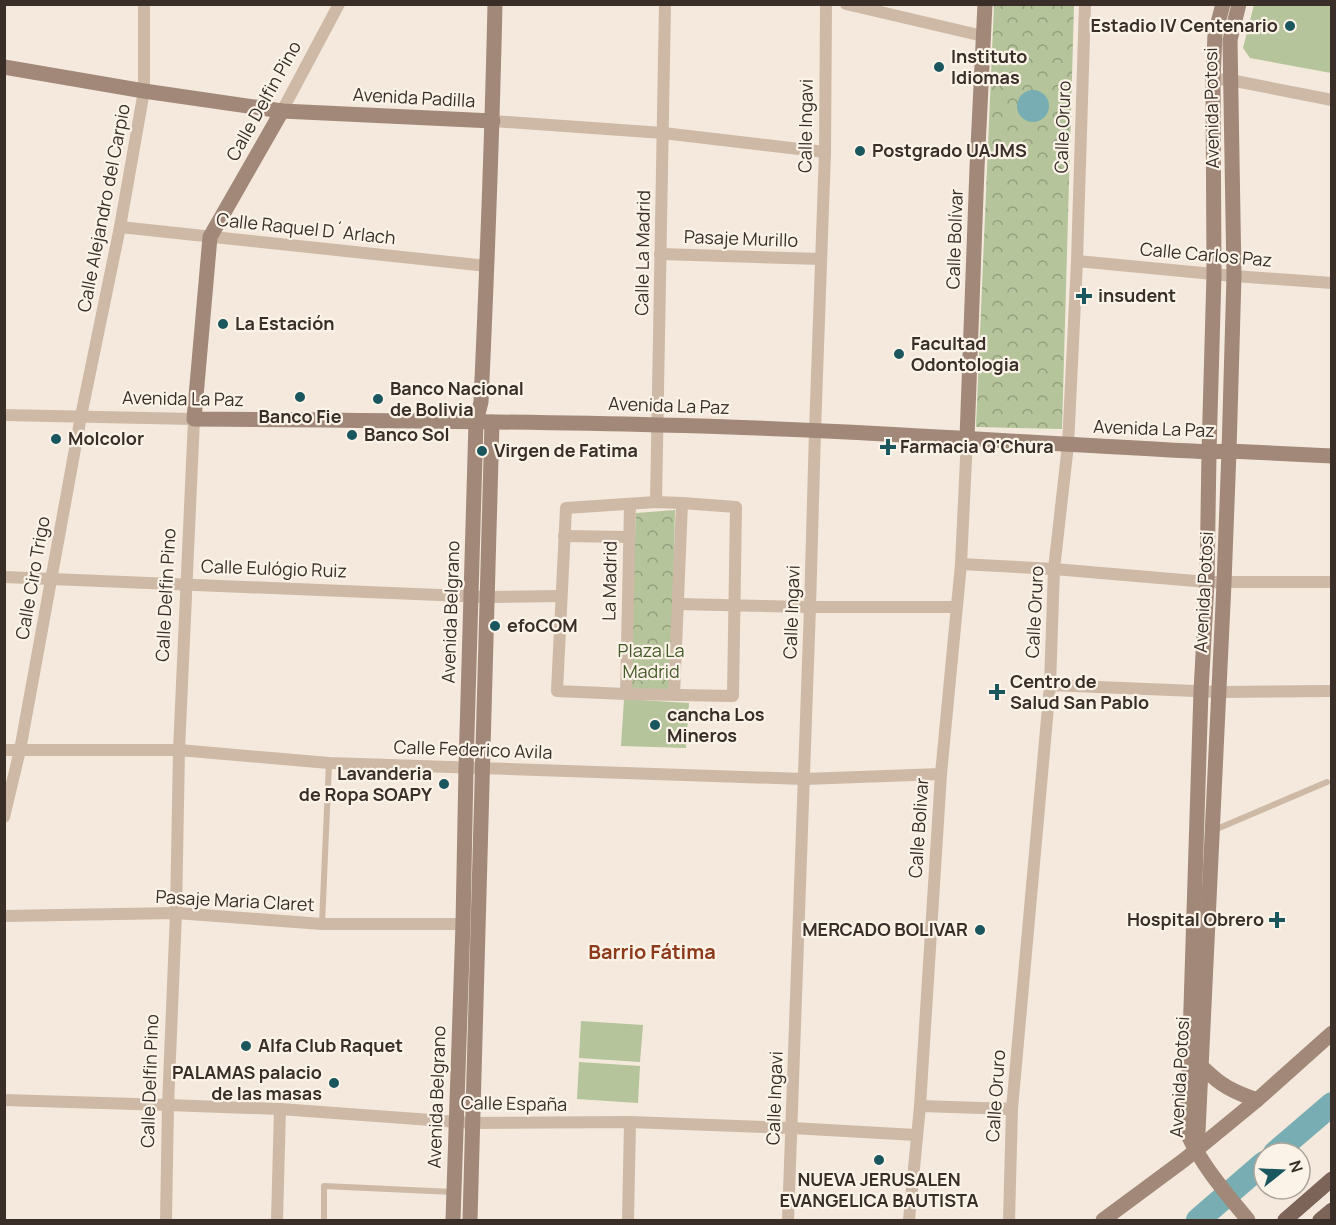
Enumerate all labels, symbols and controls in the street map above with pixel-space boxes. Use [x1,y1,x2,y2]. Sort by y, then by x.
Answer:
place label: Estadio IV Centenario [1091,13,1278,37]
marker: Estadio IV Centenario [1283,19,1297,33]
street label: Calle Delfin Pino [220,36,306,165]
place label: Instituto Idiomas [951,44,1027,89]
street label: Avenida Potosi [1198,47,1224,169]
marker: Instituto Idiomas [932,60,946,74]
street label: Calle Ingavi [792,79,818,173]
street label: Calle Oruro [1048,80,1076,174]
street label: Avenida Padilla [352,82,476,112]
street label: Calle Alejandro del Carpio [71,102,135,314]
place label: Postgrado UAJMS [872,138,1027,162]
marker: Postgrado UAJMS [853,144,867,158]
street label: Calle Bolívar [940,188,968,290]
street label: Calle La Madrid [629,190,655,316]
street label: Calle Raquel D´Arlach [215,207,397,249]
street label: Pasaje Murillo [684,224,798,252]
street label: Calle Carlos Paz [1139,236,1273,272]
place label: insudent [1098,283,1176,307]
marker: insudent [1075,287,1093,305]
place label: La Estación [235,311,335,335]
marker: La Estación [216,317,230,331]
place label: Facultad Odontologia [911,331,1019,376]
marker: Facultad Odontologia [892,347,906,361]
place label: Banco Nacional de Bolivia [390,376,524,421]
street label: Avenida La Paz [122,385,244,411]
marker: Banco Fie [293,390,307,404]
street label: Avenida La Paz [608,391,730,419]
marker: Banco Nacional de Bolivia [371,392,385,406]
place label: Banco Fie [259,404,342,428]
street label: Avenida La Paz [1093,414,1215,442]
place label: Banco Sol [364,422,450,446]
place label: Molcolor [68,426,144,450]
marker: Banco Sol [345,428,359,442]
marker: Molcolor [49,432,63,446]
place label: Farmacia Q'Chura [900,434,1054,458]
place label: Virgen de Fatima [494,438,638,462]
marker: Farmacia Q'Chura [881,440,895,454]
marker: Virgen de Fatima [475,444,489,458]
street label: Calle Ciro Trigo [9,514,55,641]
street label: Calle Delfin Pino [150,528,180,662]
street label: Avenida Potosi [1188,531,1218,653]
street label: Avenida Belgrano [436,540,464,684]
street label: La Madrid [596,541,622,621]
street label: Calle Eulógio Ruiz [201,553,347,583]
street label: Calle Ingavi [777,565,805,659]
street label: Calle Oruro [1020,565,1048,659]
place label: efoCOM [507,613,578,637]
marker: efoCOM [488,619,502,633]
park label: Plaza La Madrid [618,638,684,683]
place label: Centro de Salud San Pablo [1010,669,1149,714]
marker: Centro de Salud San Pablo [988,683,1006,701]
place label: cancha Los Mineros [667,702,765,747]
marker: cancha Los Mineros [648,718,662,732]
street label: Calle Federico Avila [393,734,553,764]
place label: Lavanderia de Ropa SOAPY [299,761,432,806]
street label: Calle Bolivar [903,776,934,879]
marker: Lavanderia de Ropa SOAPY [437,777,451,791]
street label: Pasaje Maria Claret [155,884,315,916]
place label: Hospital Obrero [1127,907,1264,931]
marker: Hospital Obrero [1268,911,1286,929]
place label: MERCADO BOLIVAR [802,917,968,941]
marker: MERCADO BOLIVAR [973,923,987,937]
district label: Barrio Fátima [588,938,716,965]
street label: Calle Delfin Pino [135,1014,163,1148]
street label: Avenida Potosi [1164,1016,1194,1138]
street label: Avenida Belgrano [422,1025,450,1169]
place label: Alfa Club Raquet [258,1033,403,1057]
marker: Alfa Club Raquet [239,1039,253,1053]
street label: Calle Oruro [980,1049,1010,1143]
street label: Calle Ingavi [760,1051,788,1145]
place label: PALAMAS palacio de las masas [172,1060,322,1105]
marker: PALAMAS palacio de las masas [327,1076,341,1090]
street label: Calle España [461,1090,567,1116]
north arrow [1252,1141,1312,1201]
marker: NUEVA JERUSALEN EVANGELICA BAUTISTA [872,1153,886,1167]
text: N [1284,1157,1309,1175]
place label: NUEVA JERUSALEN EVANGELICA BAUTISTA [779,1167,979,1212]

